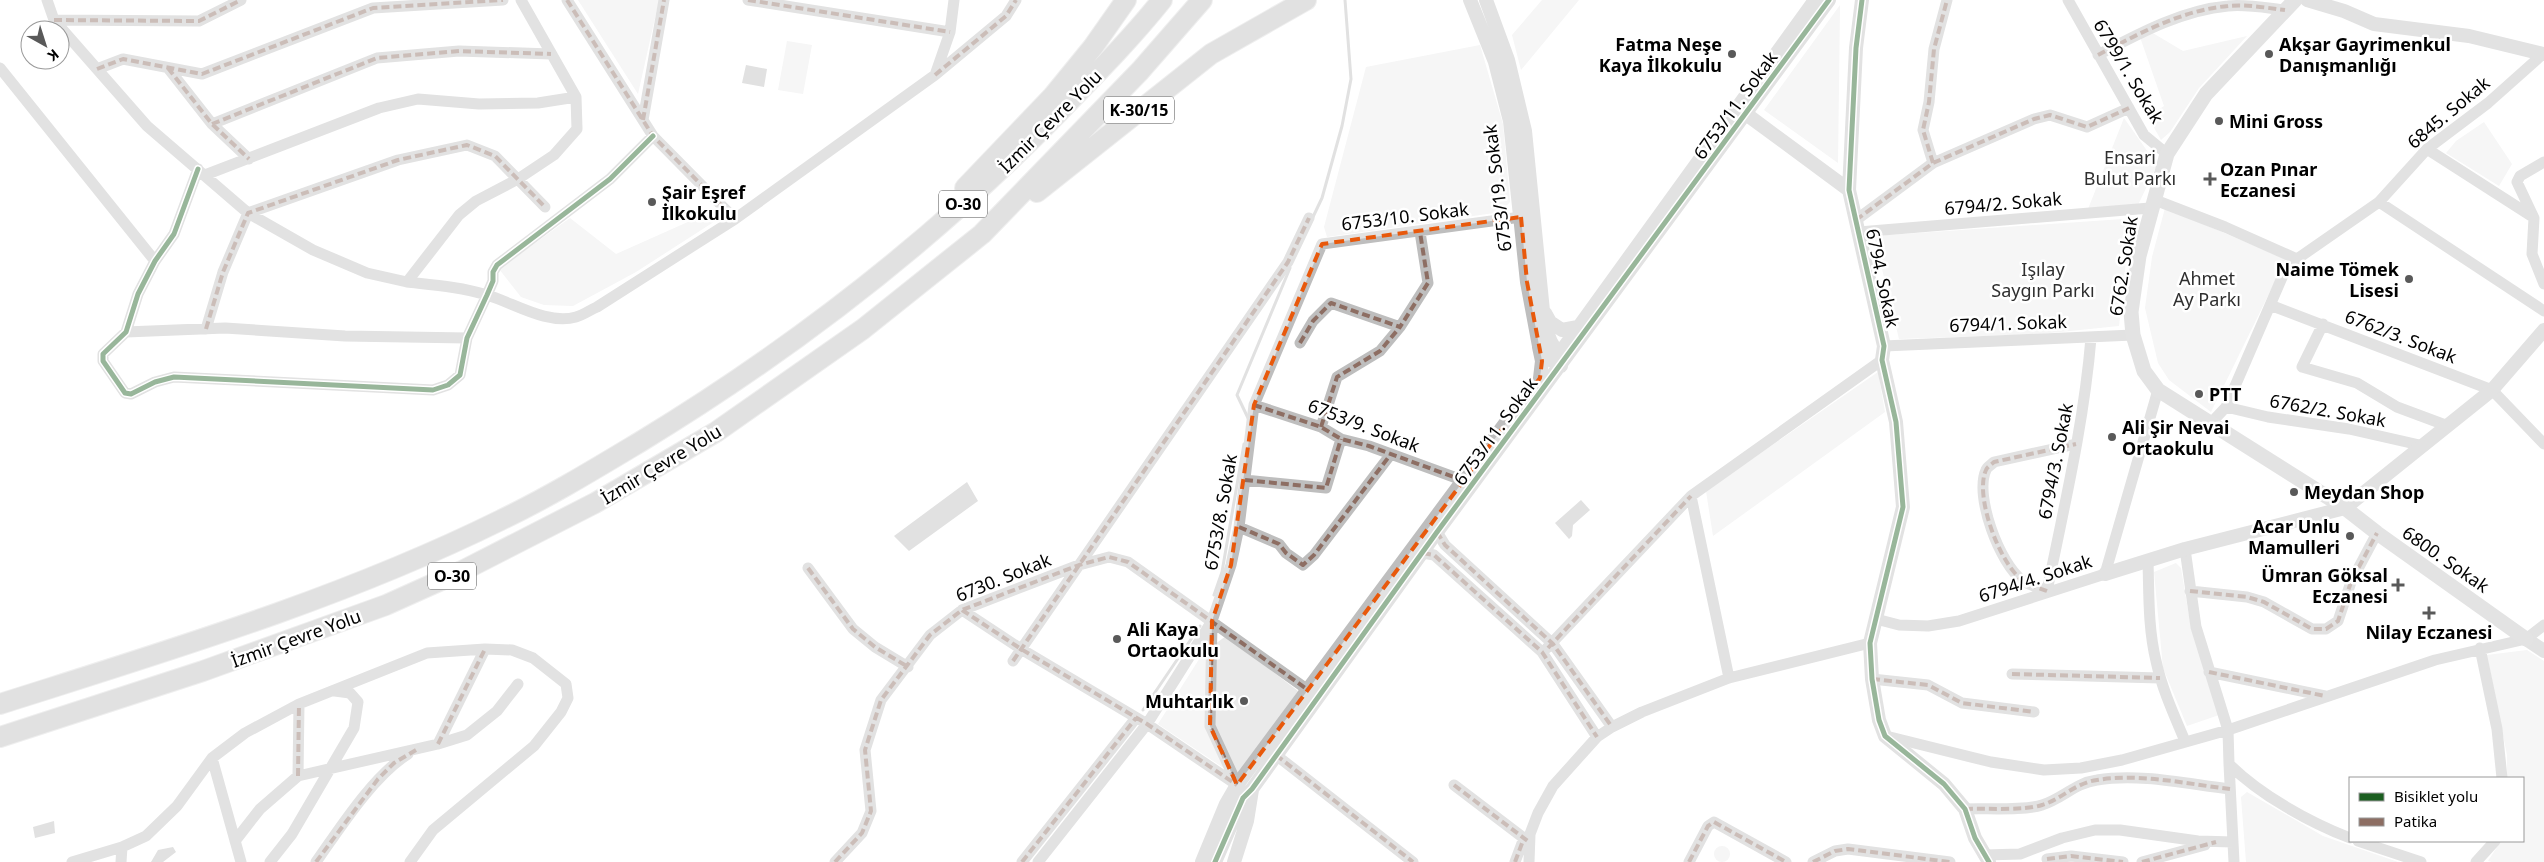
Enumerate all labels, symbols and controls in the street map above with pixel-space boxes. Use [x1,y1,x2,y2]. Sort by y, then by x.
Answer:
street label: 6799/1. Sokak [2088,14,2170,128]
north arrow [20,20,70,70]
place label: Fatma Neşe Kaya İlkokulu [1599,32,1722,77]
place label: Akşar Gayrimenkul Danışmanlığı [2279,32,2451,77]
text: K [43,45,63,66]
street label: 6753/11. Sokak [1688,46,1783,164]
marker: Fatma Neşe Kaya İlkokulu [1726,48,1738,60]
marker: Akşar Gayrimenkul Danışmanlığı [2263,48,2275,60]
street label: İzmir Çevre Yolu [993,64,1107,178]
street label: 6845. Sokak [2402,70,2495,154]
road number: K-30/15 [1104,96,1174,124]
place label: Mini Gross [2229,109,2323,133]
marker: Mini Gross [2213,115,2225,127]
street label: 6753/19. Sokak [1477,123,1517,253]
park label: Ensari Bulut Parkı [2084,145,2176,190]
place label: Ozan Pınar Eczanesi [2220,157,2317,202]
marker: Ozan Pınar Eczanesi [2204,173,2216,185]
place label: Şair Eşref İlkokulu [662,180,746,225]
street label: 6794/2. Sokak [1943,186,2063,220]
road number: O-30 [939,190,987,218]
marker: Şair Eşref İlkokulu [646,196,658,208]
street label: 6753/10. Sokak [1340,196,1470,236]
street label: 6762. Sokak [2103,214,2143,318]
street label: 6794. Sokak [1861,226,1905,330]
park label: Işılay Saygın Parkı [1991,257,2095,302]
place label: Naime Tömek Lisesi [2275,257,2400,302]
park label: Ahmet Ay Parkı [2173,266,2241,311]
marker: Naime Tömek Lisesi [2403,273,2415,285]
street label: 6762/3. Sokak [2342,304,2461,368]
street label: 6794/1. Sokak [1949,309,2068,337]
street label: 6753/11. Sokak [1448,372,1543,490]
place label: PTT [2209,382,2242,406]
marker: PTT [2193,388,2205,400]
street label: 6762/2. Sokak [2268,388,2388,432]
street label: 6753/9. Sokak [1305,393,1424,457]
street label: 6794/3. Sokak [2032,401,2078,521]
place label: Ali Şir Nevai Ortaokulu [2122,415,2229,460]
street label: İzmir Çevre Yolu [596,419,726,509]
marker: Ali Şir Nevai Ortaokulu [2106,431,2118,443]
street label: 6753/8. Sokak [1198,452,1242,572]
place label: Meydan Shop [2304,480,2424,504]
marker: Meydan Shop [2288,486,2300,498]
place label: Acar Unlu Mamulleri [2248,514,2340,559]
street label: 6800. Sokak [2398,520,2494,598]
marker: Acar Unlu Mamulleri [2344,530,2356,542]
street label: 6730. Sokak [952,547,1055,607]
street label: 6794/4. Sokak [1975,548,2095,608]
road number: O-30 [428,562,476,590]
place label: Ümran Göksal Eczanesi [2261,563,2388,608]
marker: Ümran Göksal Eczanesi [2392,579,2404,591]
street label: İzmir Çevre Yolu [228,603,364,673]
marker: Nilay Eczanesi [2423,607,2435,619]
place label: Ali Kaya Ortaokulu [1127,617,1219,662]
place label: Nilay Eczanesi [2365,620,2493,644]
marker: Ali Kaya Ortaokulu [1111,633,1123,645]
place label: Muhtarlık [1145,689,1235,713]
marker: Muhtarlık [1238,695,1250,707]
legend [2349,777,2524,842]
text: Bisiklet yolu [2394,786,2478,806]
text: Patika [2394,811,2437,831]

